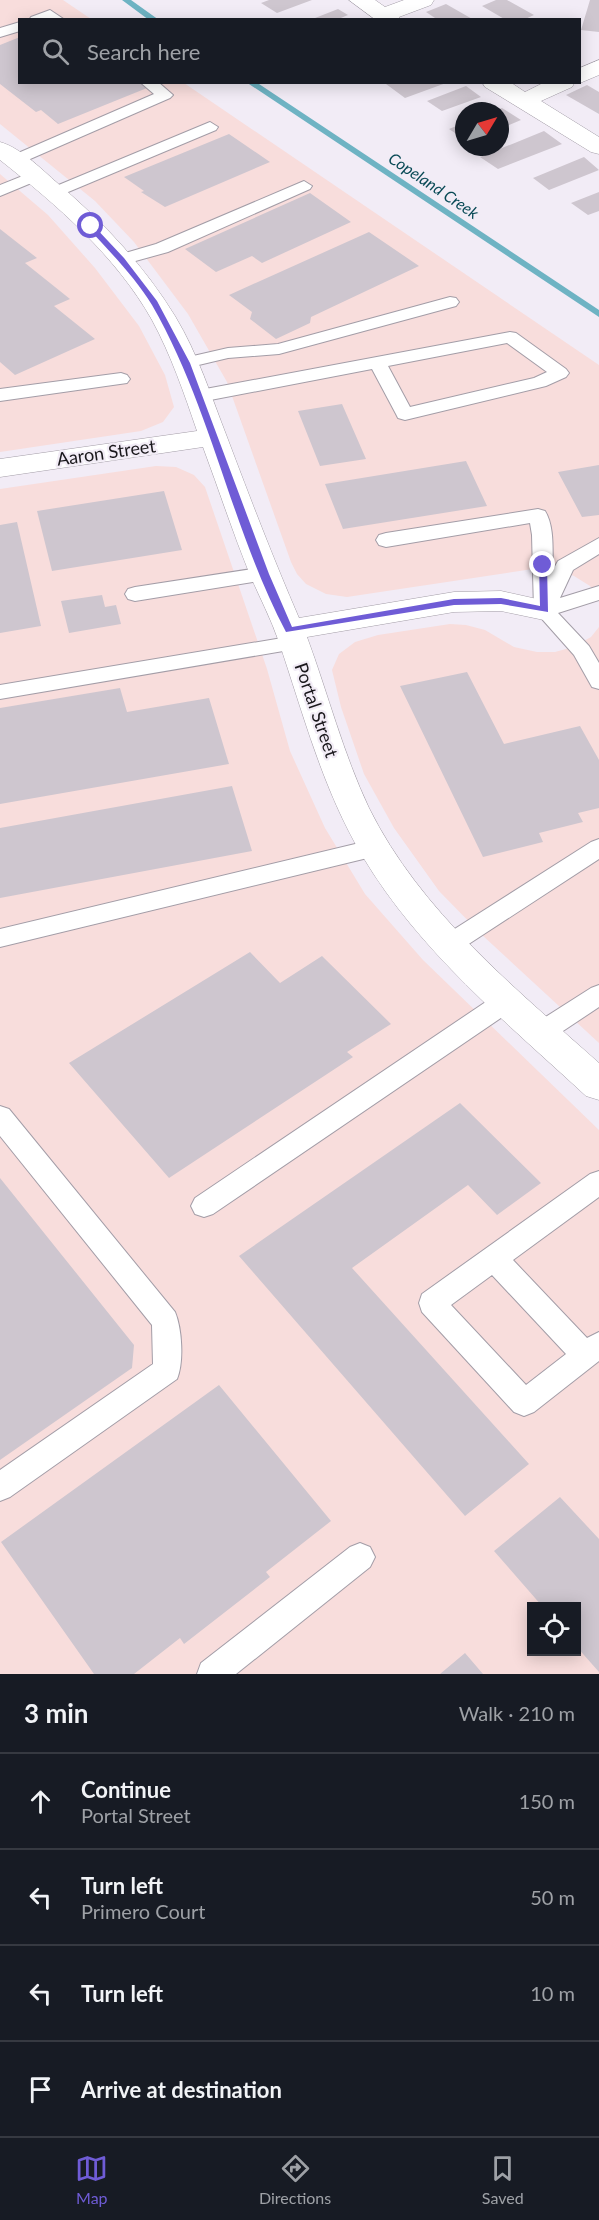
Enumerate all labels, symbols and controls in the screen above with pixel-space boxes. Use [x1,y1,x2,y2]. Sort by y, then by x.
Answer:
search box [18,18,581,84]
icon: search [39,35,72,68]
text: Search here [87,38,200,65]
north arrow [455,102,509,156]
water label: Copeland Creek [385,148,483,222]
route start [77,212,103,238]
street label: Aaron Street [55,434,157,470]
route end [529,551,555,577]
street label: Portal Street [291,660,344,761]
map controls [527,1602,581,1656]
button: locate [527,1602,581,1656]
text: 3 min [24,1697,88,1729]
text: Walk · 210 m [459,1701,575,1725]
text: Continue [81,1776,171,1803]
icon: ahead [24,1785,57,1818]
text: 150 m [519,1789,575,1813]
text: Portal Street [81,1803,191,1827]
text: Turn left [81,1872,163,1899]
icon: left [24,1881,57,1914]
text: 50 m [530,1885,575,1909]
text: Primero Court [81,1899,205,1923]
icon: left [24,1977,57,2010]
text: Turn left [81,1980,163,2007]
text: 10 m [530,1981,575,2005]
icon: arrive [24,2073,57,2106]
text: Arrive at destination [81,2076,282,2103]
tab: Map [75,2152,108,2207]
tab: Directions [259,2152,331,2207]
tab: Saved [482,2152,524,2207]

